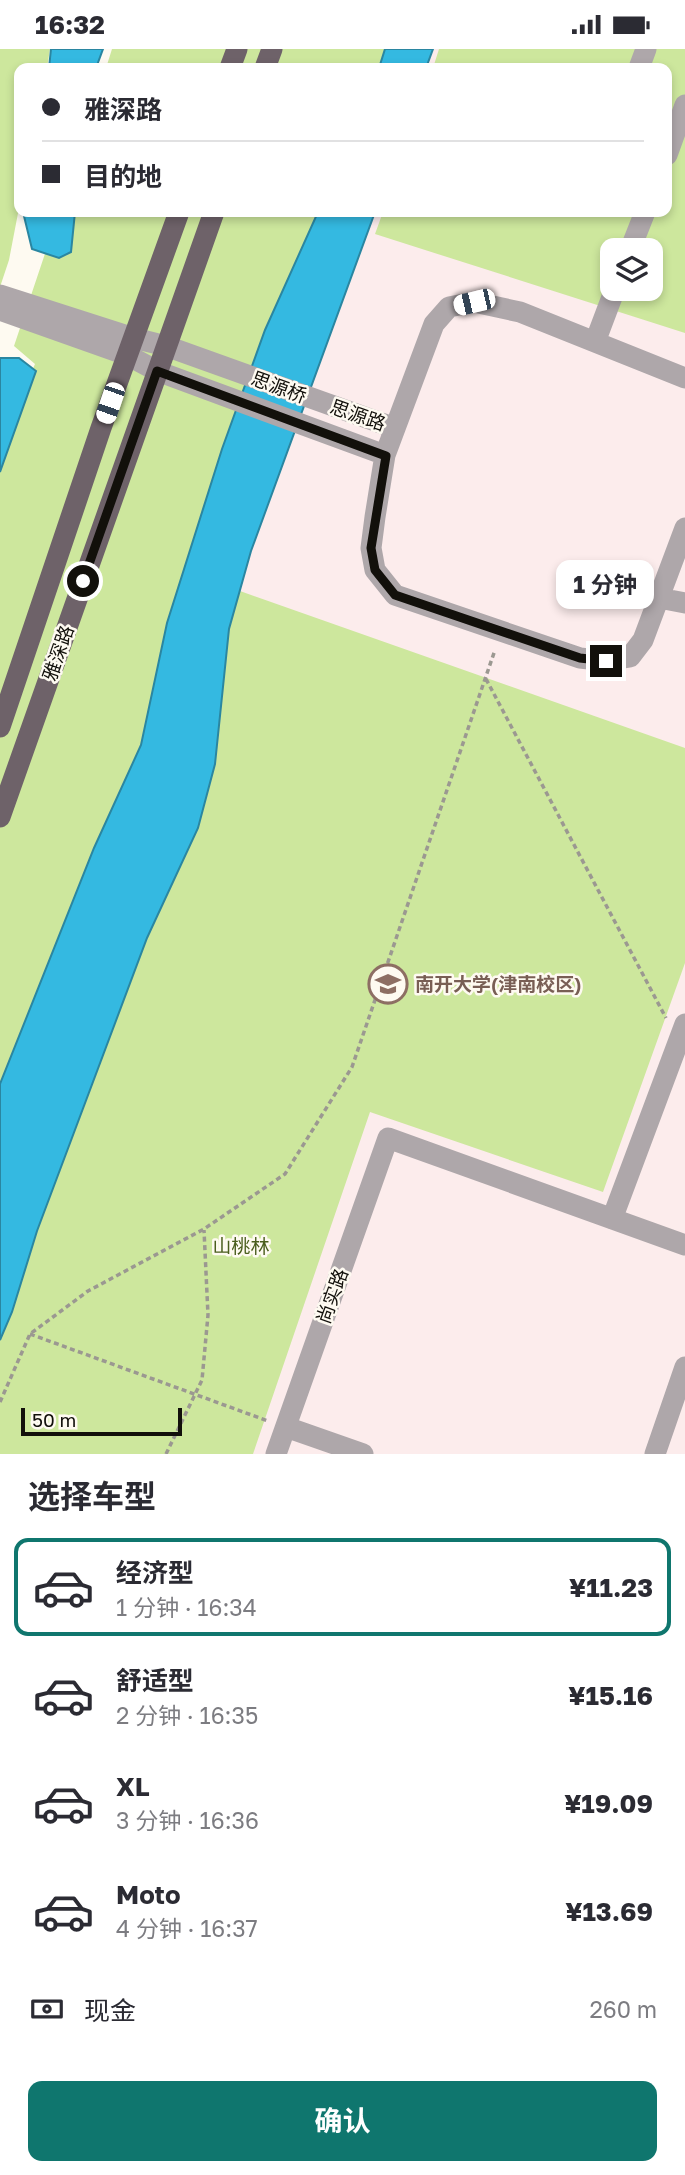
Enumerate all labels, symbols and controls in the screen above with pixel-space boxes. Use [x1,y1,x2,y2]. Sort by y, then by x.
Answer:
text: 16:32 [35,9,105,40]
text: 雅深路 [84,94,162,125]
text: 目的地 [84,161,162,192]
map controls [600,238,663,301]
button: layers [600,238,663,301]
car [452,287,497,317]
street label: 思源桥 [248,366,310,407]
car [94,380,127,426]
street label: 思源路 [327,394,389,435]
callout: 1 分钟 [557,559,655,609]
route start [67,565,99,597]
text: 1 分钟 [573,570,637,598]
street label: 雅深路 [37,622,78,684]
route end [590,645,622,677]
school or university icon: 南开大学(津南校区) [367,963,409,1005]
place label: 南开大学(津南校区) [415,972,581,995]
park label: 山桃林 [212,1234,270,1257]
street label: 尚实路 [311,1265,352,1327]
scale bar [21,1405,182,1437]
text: 50 m [32,1408,76,1431]
text: 选择车型 [28,1477,156,1515]
icon: car [32,1556,95,1619]
text: 经济型 [116,1557,194,1588]
text: ¥11.23 [569,1572,653,1603]
text: 1 分钟 · 16:34 [116,1593,257,1621]
icon: car [32,1664,95,1727]
text: 舒适型 [116,1665,194,1696]
text: ¥15.16 [568,1680,653,1711]
text: 2 分钟 · 16:35 [116,1701,258,1729]
text: XL [116,1771,150,1802]
icon: car [32,1772,95,1835]
text: ¥19.09 [564,1788,653,1819]
text: 3 分钟 · 16:36 [116,1806,259,1834]
text: Moto [116,1879,181,1910]
icon: car [32,1880,95,1943]
text: ¥13.69 [565,1896,653,1927]
text: 4 分钟 · 16:37 [116,1914,258,1942]
icon: cash [28,1990,66,2028]
text: 现金 [84,1995,136,2026]
text: 260 m [589,1995,657,2023]
button: 确认 [28,2081,657,2161]

